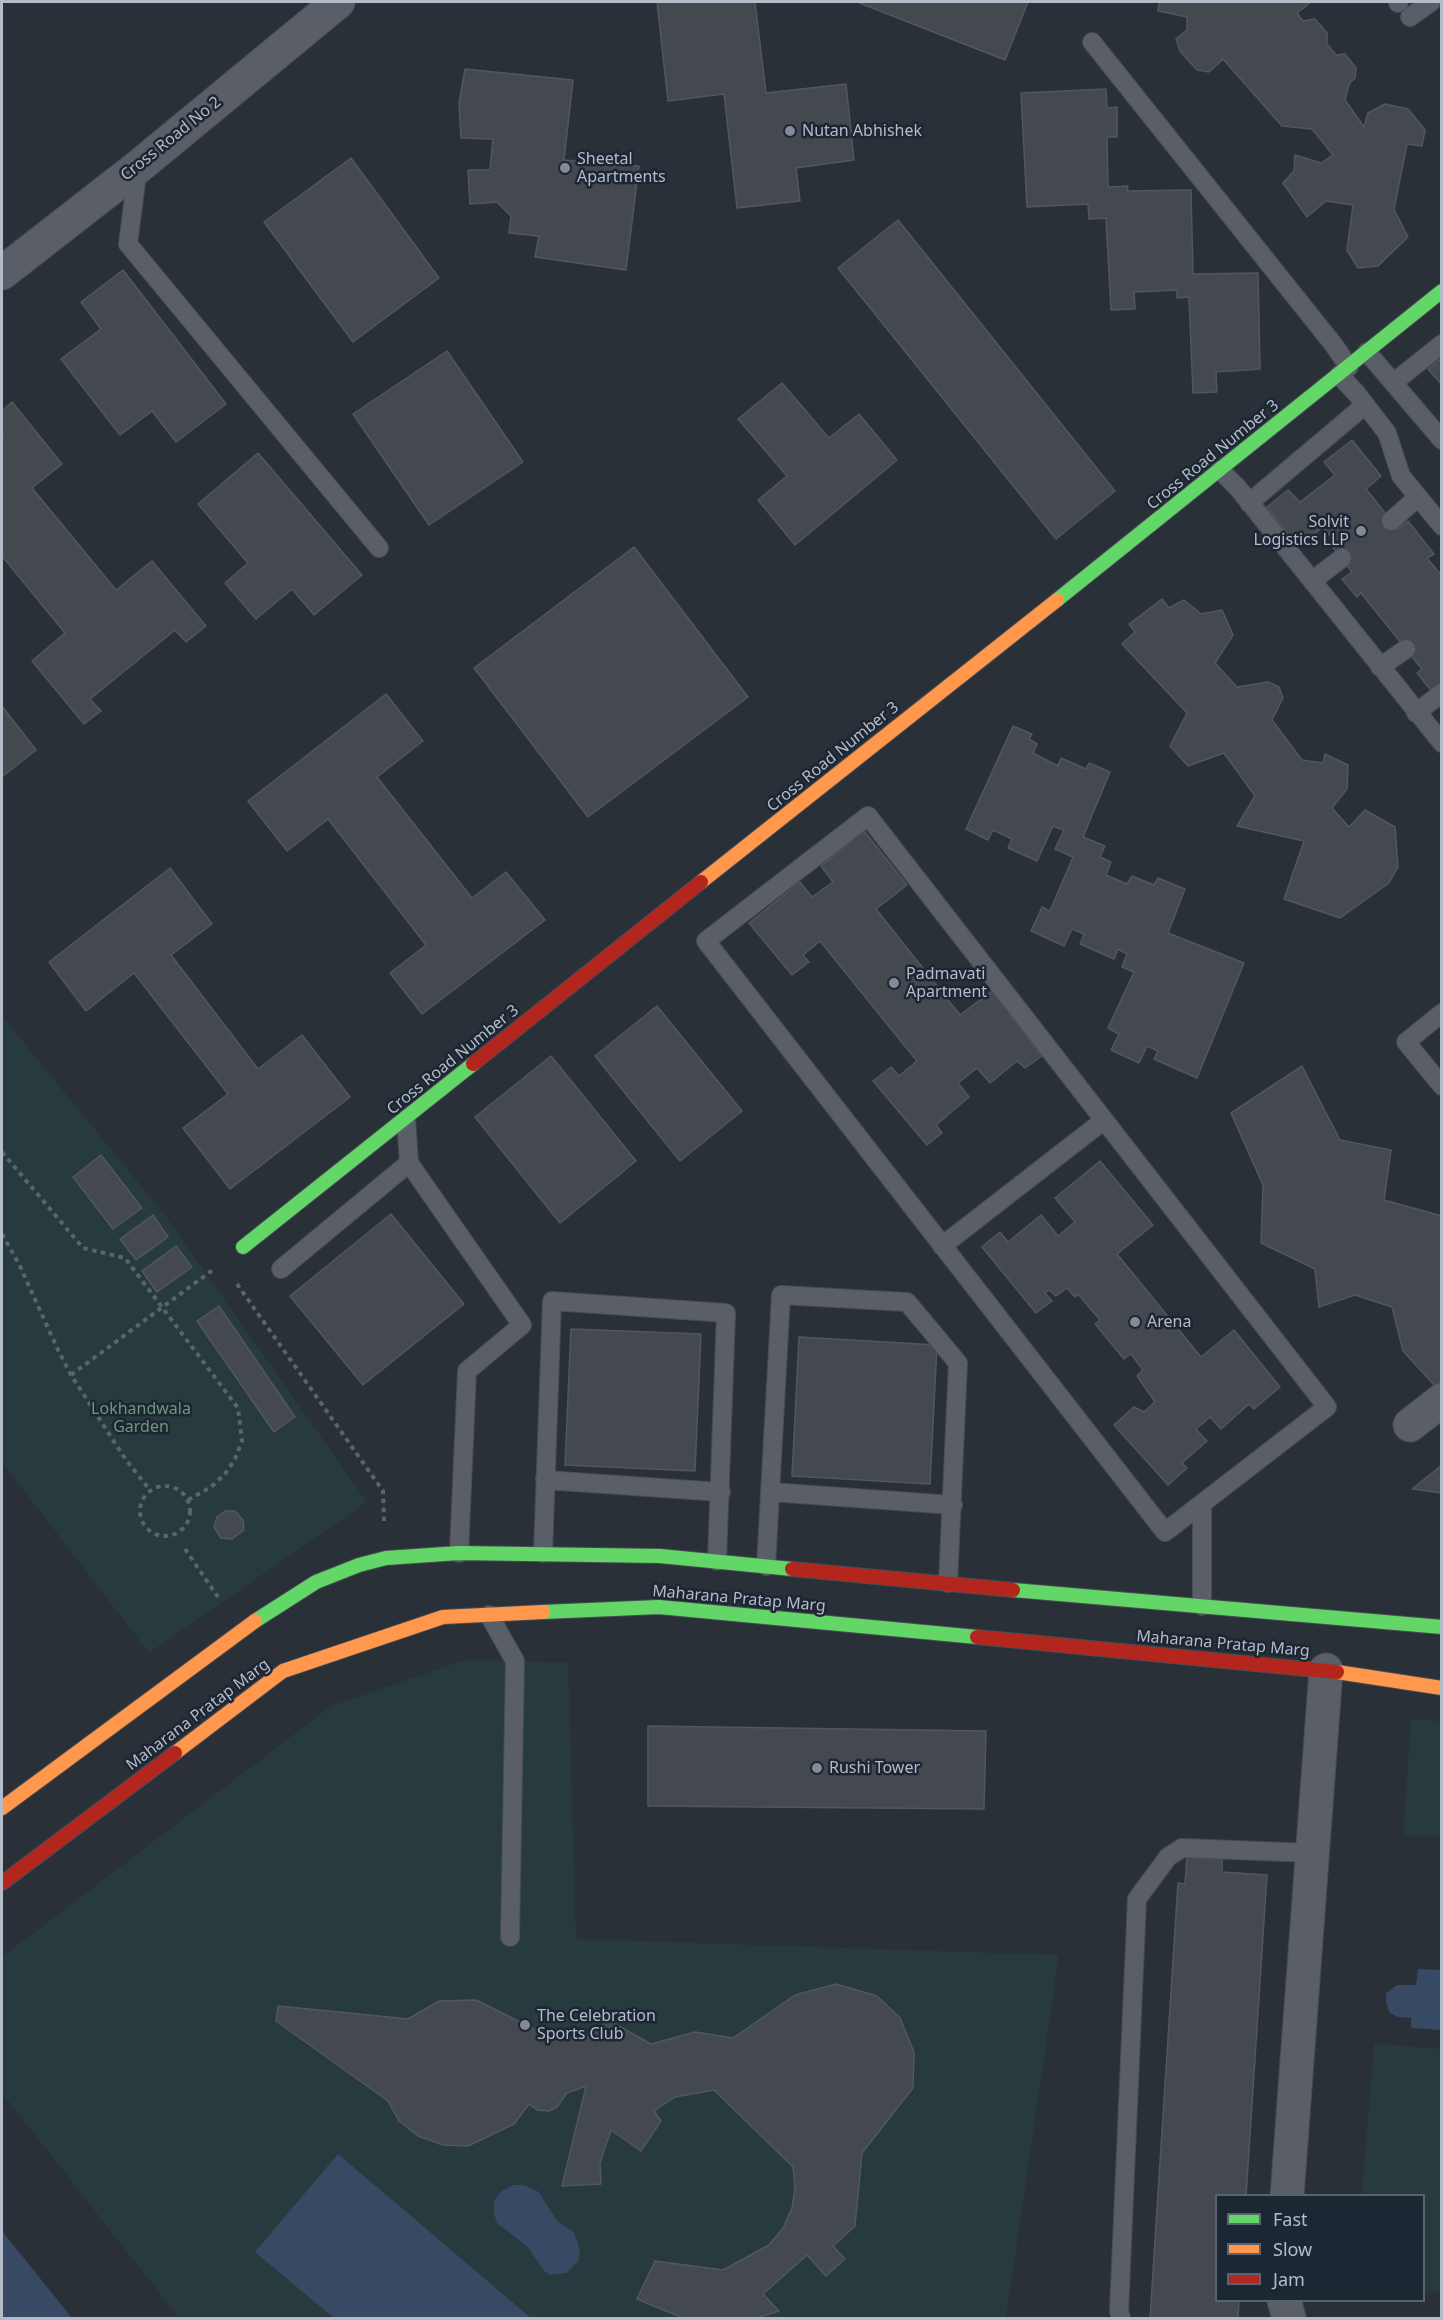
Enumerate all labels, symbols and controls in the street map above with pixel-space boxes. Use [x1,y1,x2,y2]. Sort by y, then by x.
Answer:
street label: Cross Road No 2 [117,93,225,185]
place label: Nutan Abhishek [802,121,922,141]
marker: Nutan Abhishek [783,124,797,138]
place label: Sheetal Apartments [577,149,666,187]
marker: Sheetal Apartments [558,161,572,175]
street label: Cross Road Number 3 [1143,396,1283,514]
place label: Solvit Logistics LLP [1253,512,1349,550]
marker: Solvit Logistics LLP [1354,524,1368,538]
street label: Cross Road Number 3 [763,698,903,816]
place label: Padmavati Apartment [906,964,987,1002]
marker: Padmavati Apartment [887,976,901,990]
street label: Cross Road Number 3 [383,1001,523,1119]
place label: Arena [1147,1312,1191,1332]
marker: Arena [1128,1315,1142,1329]
park label: Lokhandwala Garden [91,1399,191,1437]
street label: Maharana Pratap Marg [651,1582,827,1616]
street label: Maharana Pratap Marg [1135,1627,1311,1661]
street label: Maharana Pratap Marg [123,1655,273,1775]
place label: Rushi Tower [829,1758,920,1778]
marker: Rushi Tower [810,1761,824,1775]
place label: The Celebration Sports Club [537,2006,656,2044]
marker: The Celebration Sports Club [518,2018,532,2032]
legend [1215,2194,1425,2302]
text: Fast [1273,2207,1308,2231]
text: Slow [1273,2237,1312,2261]
text: Jam [1273,2267,1305,2291]

